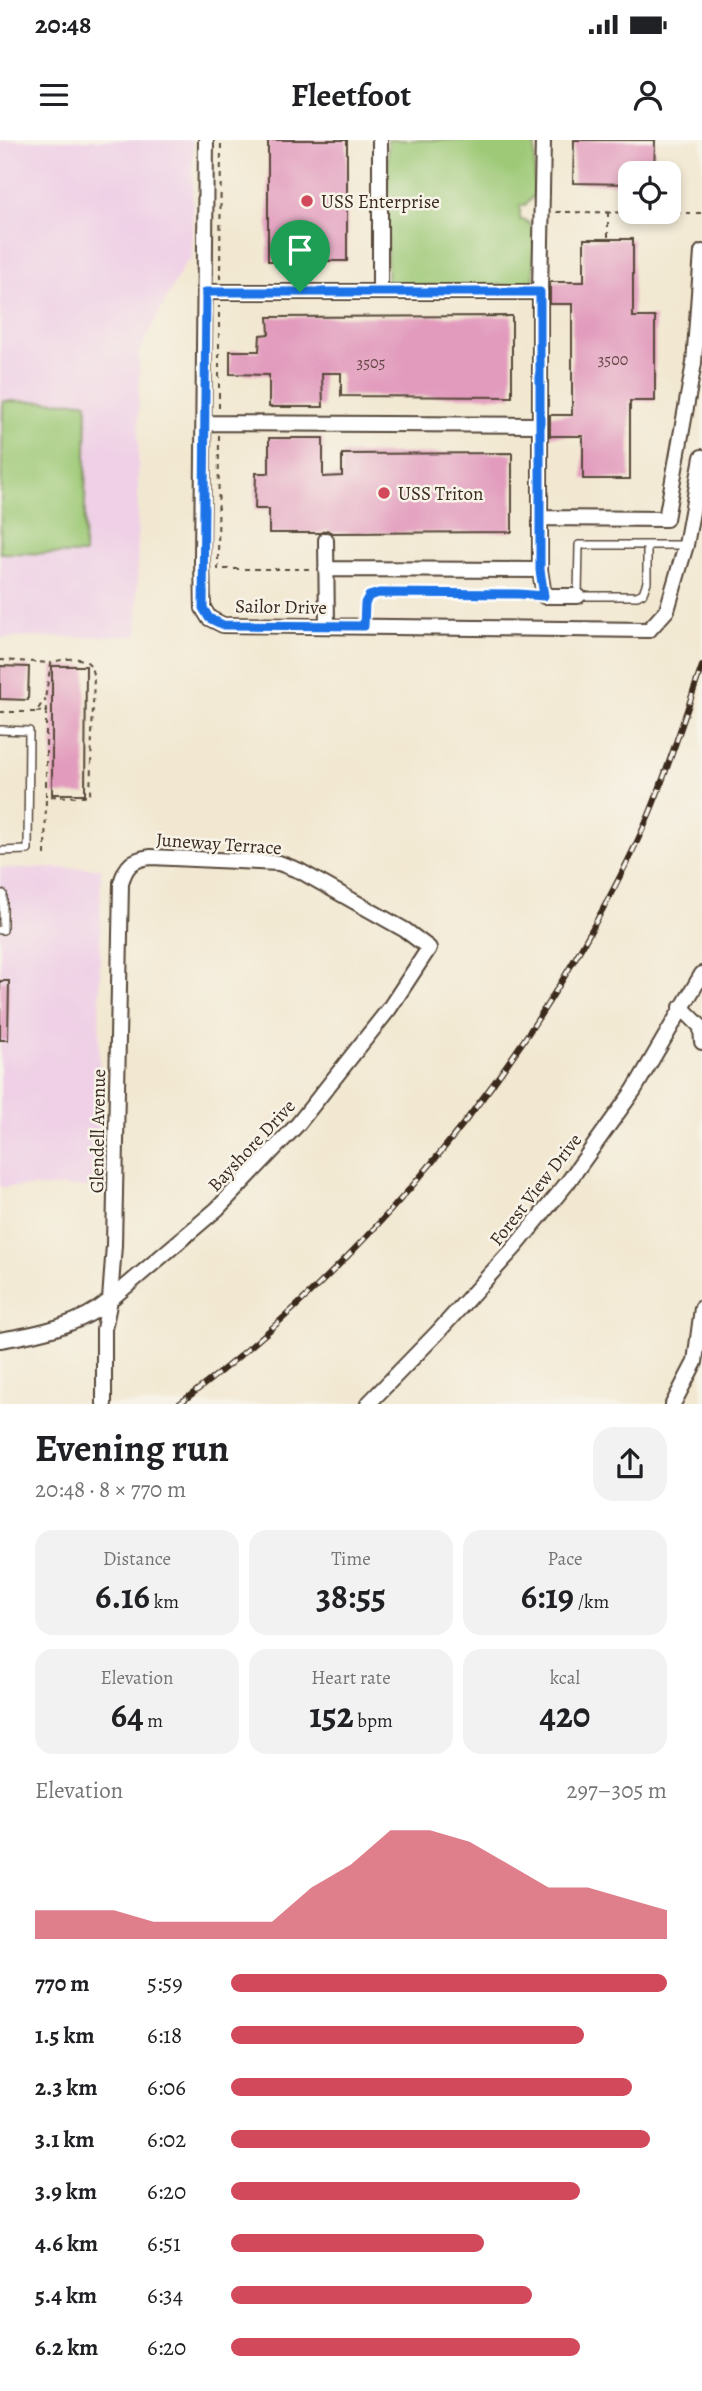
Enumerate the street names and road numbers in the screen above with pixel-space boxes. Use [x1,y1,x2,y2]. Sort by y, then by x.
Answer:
street label: Sailor Drive [235,593,327,621]
street label: Juneway Terrace [155,827,283,861]
street label: Glendell Avenue [84,1069,112,1193]
street label: Bayshore Drive [202,1094,301,1198]
street label: Forest View Drive [484,1128,588,1251]

